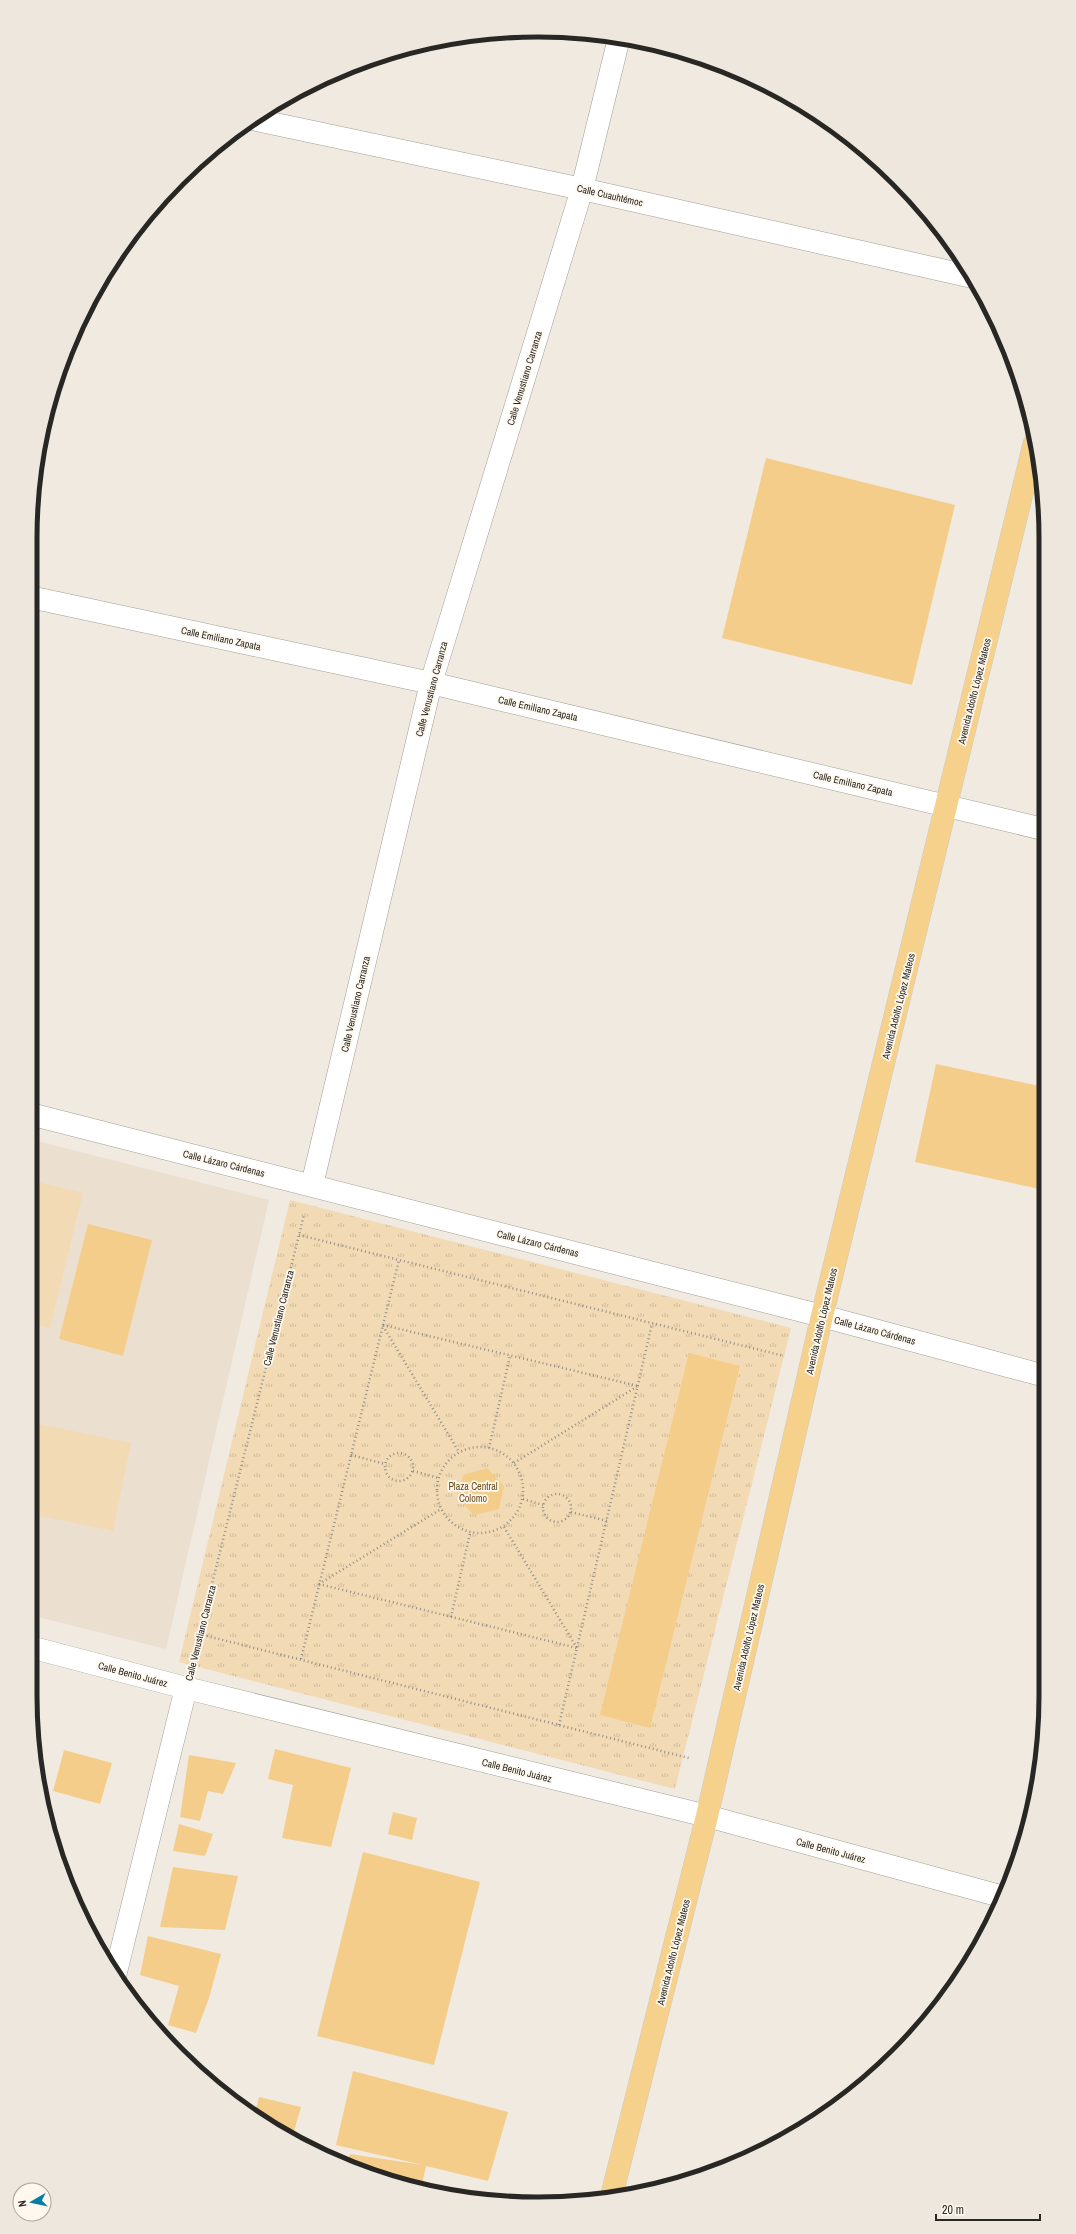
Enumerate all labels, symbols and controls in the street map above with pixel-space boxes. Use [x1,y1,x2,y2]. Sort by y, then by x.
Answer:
street label: Calle Cuauhtémoc [576,182,644,209]
street label: Calle Venustiano Carranza [504,329,545,427]
street label: Calle Emiliano Zapata [180,624,262,653]
street label: Avenida Adolfo López Mateos [955,637,994,746]
street label: Calle Venustiano Carranza [413,640,451,738]
street label: Calle Emiliano Zapata [497,693,579,724]
street label: Calle Emiliano Zapata [812,768,894,799]
street label: Avenida Adolfo López Mateos [879,952,918,1061]
street label: Calle Venustiano Carranza [338,954,373,1053]
street label: Calle Lázaro Cárdenas [182,1147,266,1180]
street label: Calle Lázaro Cárdenas [496,1227,580,1260]
street label: Avenida Adolfo López Mateos [803,1267,840,1377]
street label: Calle Venustiano Carranza [260,1269,297,1367]
street label: Calle Lázaro Cárdenas [833,1313,917,1348]
park label: Plaza Central Colomo [448,1480,498,1505]
street label: Avenida Adolfo López Mateos [730,1583,767,1693]
street label: Calle Venustiano Carranza [182,1584,219,1682]
street label: Calle Benito Juárez [97,1659,169,1690]
street label: Calle Benito Juárez [481,1756,553,1785]
street label: Calle Benito Juárez [795,1835,867,1866]
street label: Avenida Adolfo López Mateos [654,1898,693,2007]
north arrow [12,2182,52,2222]
scale bar [936,2196,1040,2222]
text: N [15,2199,30,2208]
text: 20 m [942,2202,964,2218]

